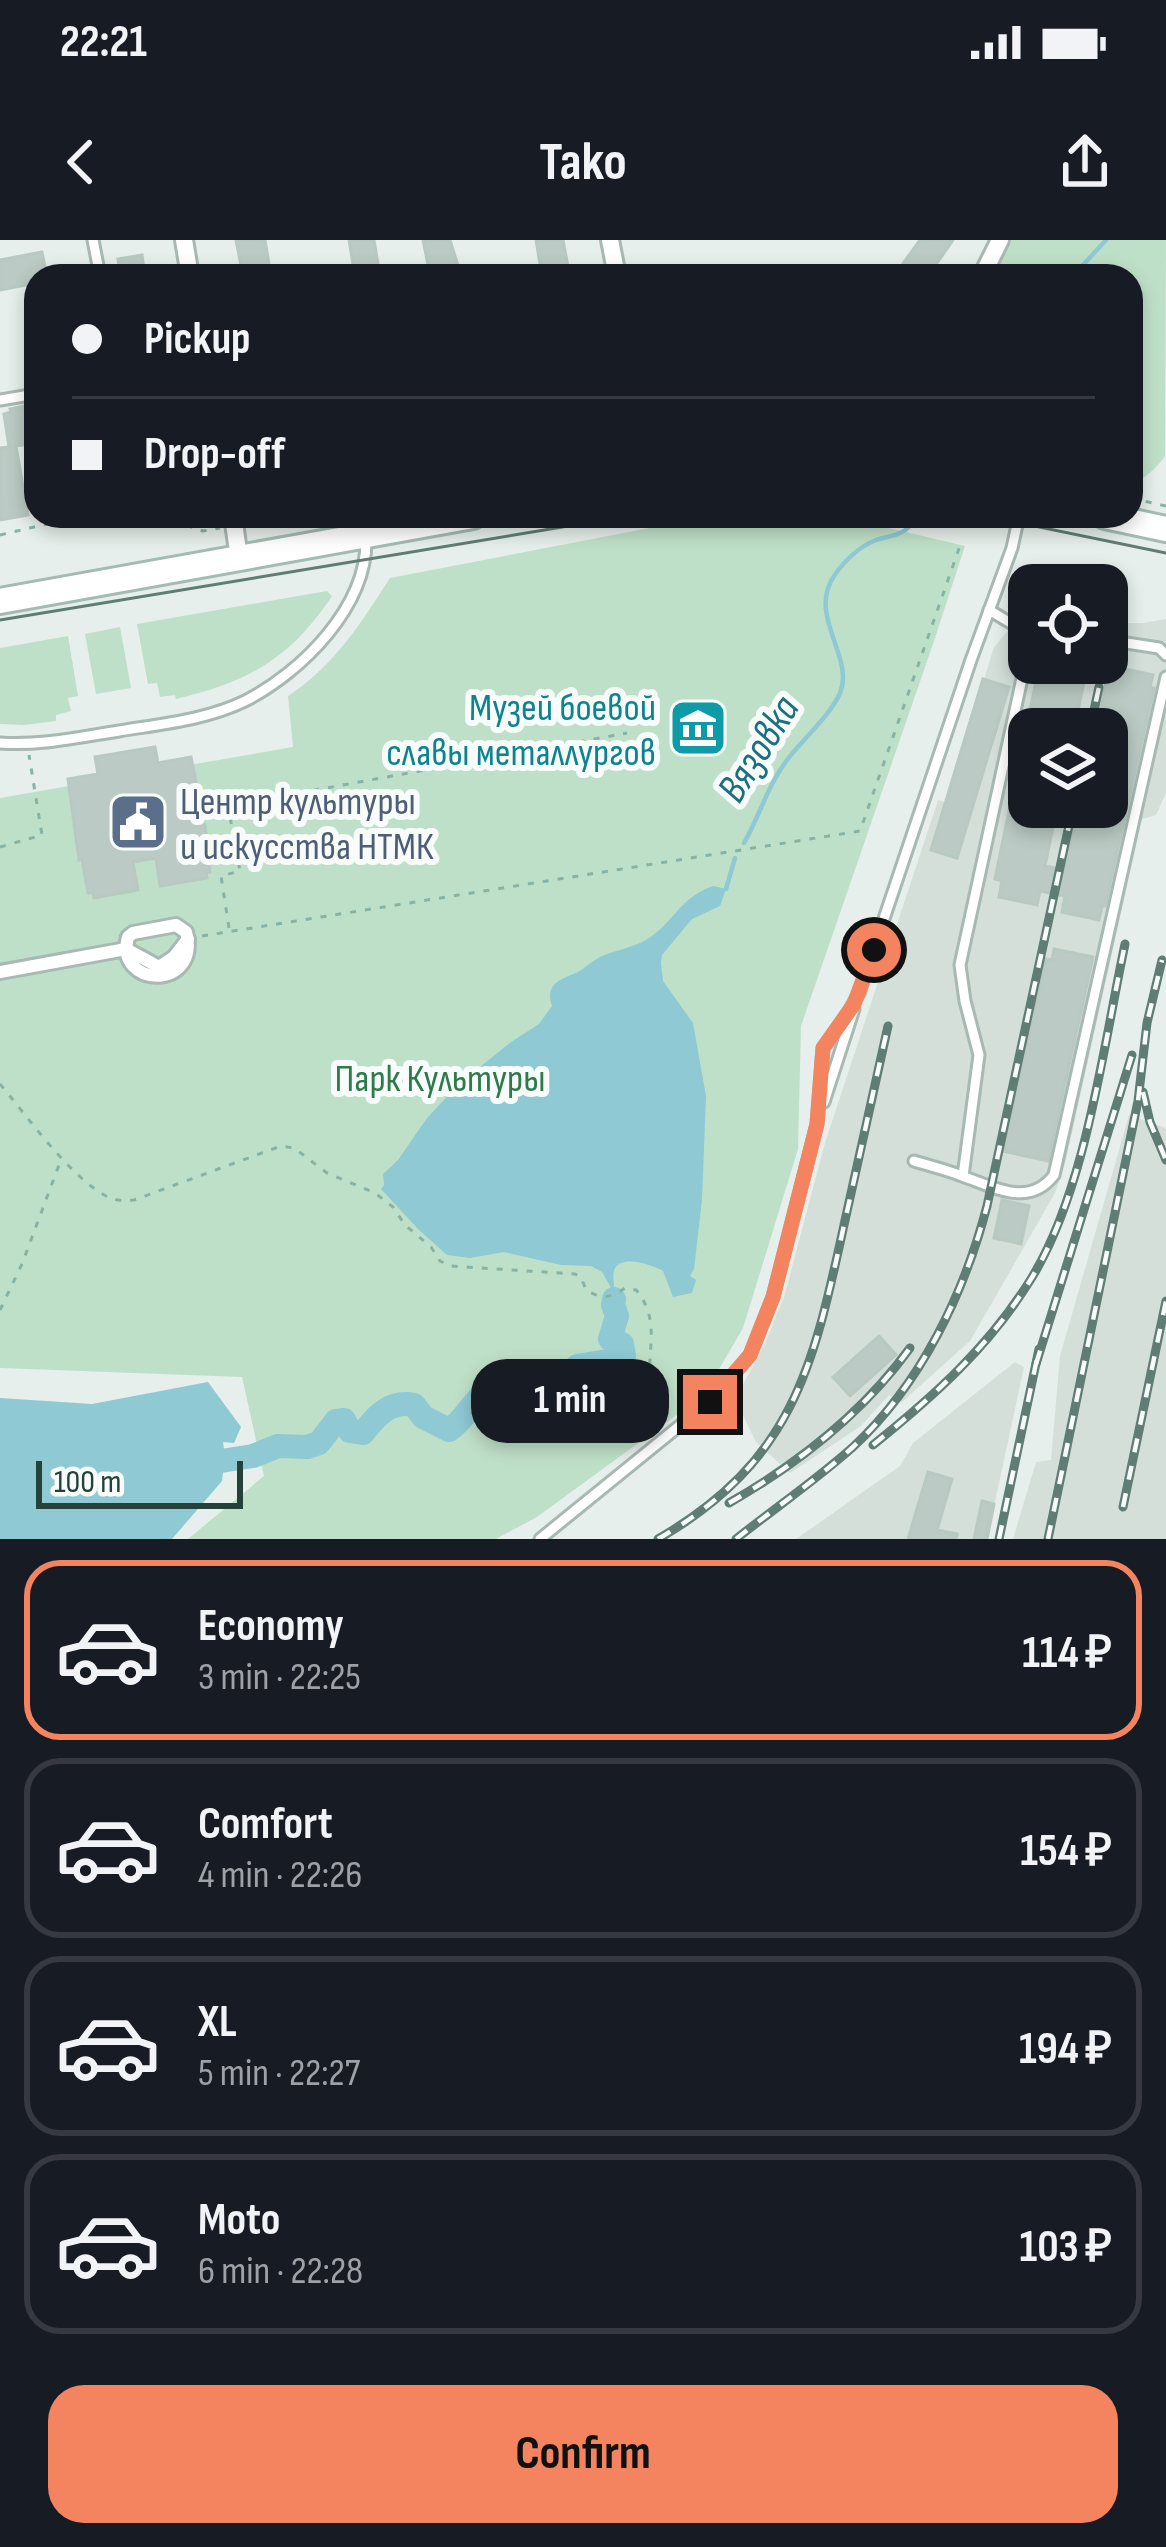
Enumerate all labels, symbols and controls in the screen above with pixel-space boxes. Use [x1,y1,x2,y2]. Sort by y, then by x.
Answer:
text: 22:21 [60,15,147,70]
icon: back [48,129,114,195]
icon: share [1052,129,1118,195]
text: Tako [539,130,627,195]
text: Pickup [144,312,251,367]
text: Drop-off [144,427,285,482]
map controls [1008,564,1128,828]
button: locate [1008,564,1128,684]
place label: Музей боевой славы металлургов [386,685,656,777]
water label: Вязовка [707,687,811,812]
museum icon: Музей боевой славы металлургов [667,697,729,759]
button: layers [1008,708,1128,828]
place label: Центр культуры и искусства НТМК [180,779,434,871]
public building icon: Центр культуры и искусства НТМК [107,791,169,853]
route start [847,923,901,977]
park label: Парк Культуры [335,1056,545,1103]
callout: 1 min [470,1360,668,1444]
route end [683,1375,737,1429]
text: 1 min [534,1377,606,1424]
scale bar [36,1455,243,1508]
text: 100 m [54,1462,121,1502]
icon: car [54,1596,162,1704]
text: Economy [198,1599,344,1654]
text: 114 ₽ [1022,1626,1112,1681]
text: 3 min · 22:25 [198,1654,361,1701]
icon: car [54,1794,162,1902]
text: Comfort [198,1797,333,1852]
text: 154 ₽ [1020,1824,1112,1879]
text: 4 min · 22:26 [198,1852,362,1899]
icon: car [54,1992,162,2100]
text: XL [198,1995,237,2050]
text: 194 ₽ [1019,2022,1112,2077]
text: 5 min · 22:27 [198,2050,360,2097]
icon: car [54,2190,162,2298]
text: Moto [198,2193,280,2248]
text: 103 ₽ [1020,2220,1112,2275]
text: 6 min · 22:28 [198,2248,363,2295]
button: Confirm [48,2385,1118,2523]

